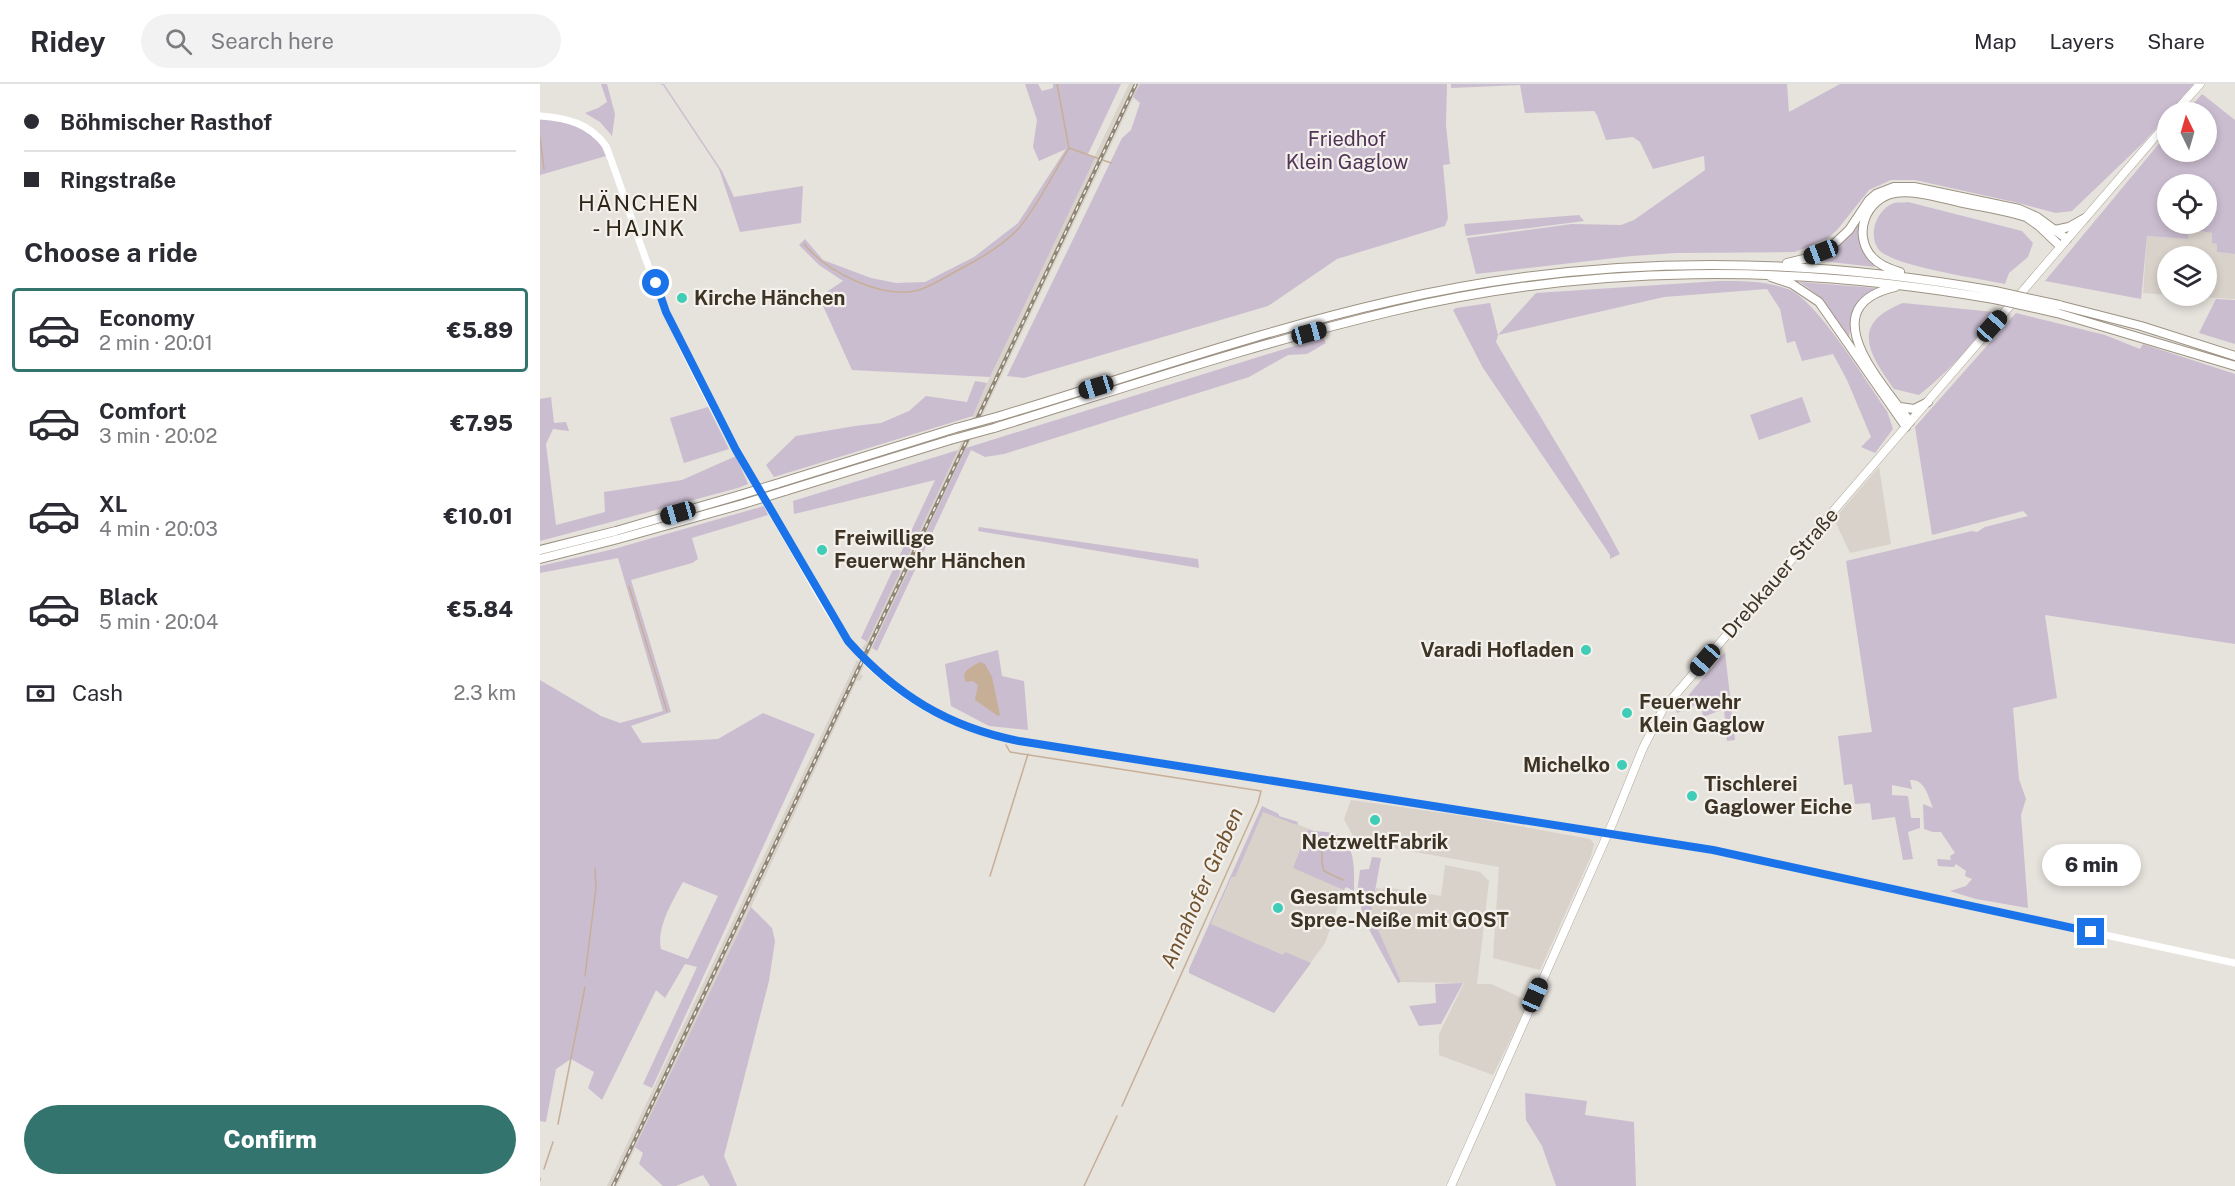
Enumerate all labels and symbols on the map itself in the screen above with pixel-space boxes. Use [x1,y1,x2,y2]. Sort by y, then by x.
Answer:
north arrow [2157,102,2217,162]
park label: Friedhof Klein Gaglow [1286,127,1409,174]
district label: HÄNCHEN - HAJNK [578,189,700,241]
car [1801,237,1841,267]
route start [642,269,669,296]
place label: Kirche Hänchen [694,286,845,310]
marker: Kirche Hänchen [675,291,689,305]
car [1973,307,2011,345]
car [1289,320,1329,346]
car [1076,373,1116,401]
car [658,499,698,527]
street label: Drebkauer Straße [1717,503,1843,643]
place label: Freiwillige Feuerwehr Hänchen [834,526,1026,573]
marker: Freiwillige Feuerwehr Hänchen [815,543,829,557]
place label: Varadi Hofladen [1421,638,1574,662]
car [1686,641,1724,679]
marker: Varadi Hofladen [1579,643,1593,657]
place label: Feuerwehr Klein Gaglow [1639,690,1765,737]
marker: Feuerwehr Klein Gaglow [1620,706,1634,720]
place label: Michelko [1523,753,1610,777]
marker: Michelko [1615,758,1629,772]
place label: Tischlerei Gaglower Eiche [1704,772,1852,819]
marker: Tischlerei Gaglower Eiche [1685,789,1699,803]
water label: Annahofer Graben [1155,804,1248,972]
marker: NetzweltFabrik [1368,813,1382,827]
place label: NetzweltFabrik [1302,830,1449,854]
callout: 6 min [2042,845,2140,887]
place label: Gesamtschule Spree-Neiße mit GOST [1290,885,1509,932]
marker: Gesamtschule Spree-Neiße mit GOST [1271,901,1285,915]
route end [2077,918,2104,945]
car [1519,975,1551,1015]

